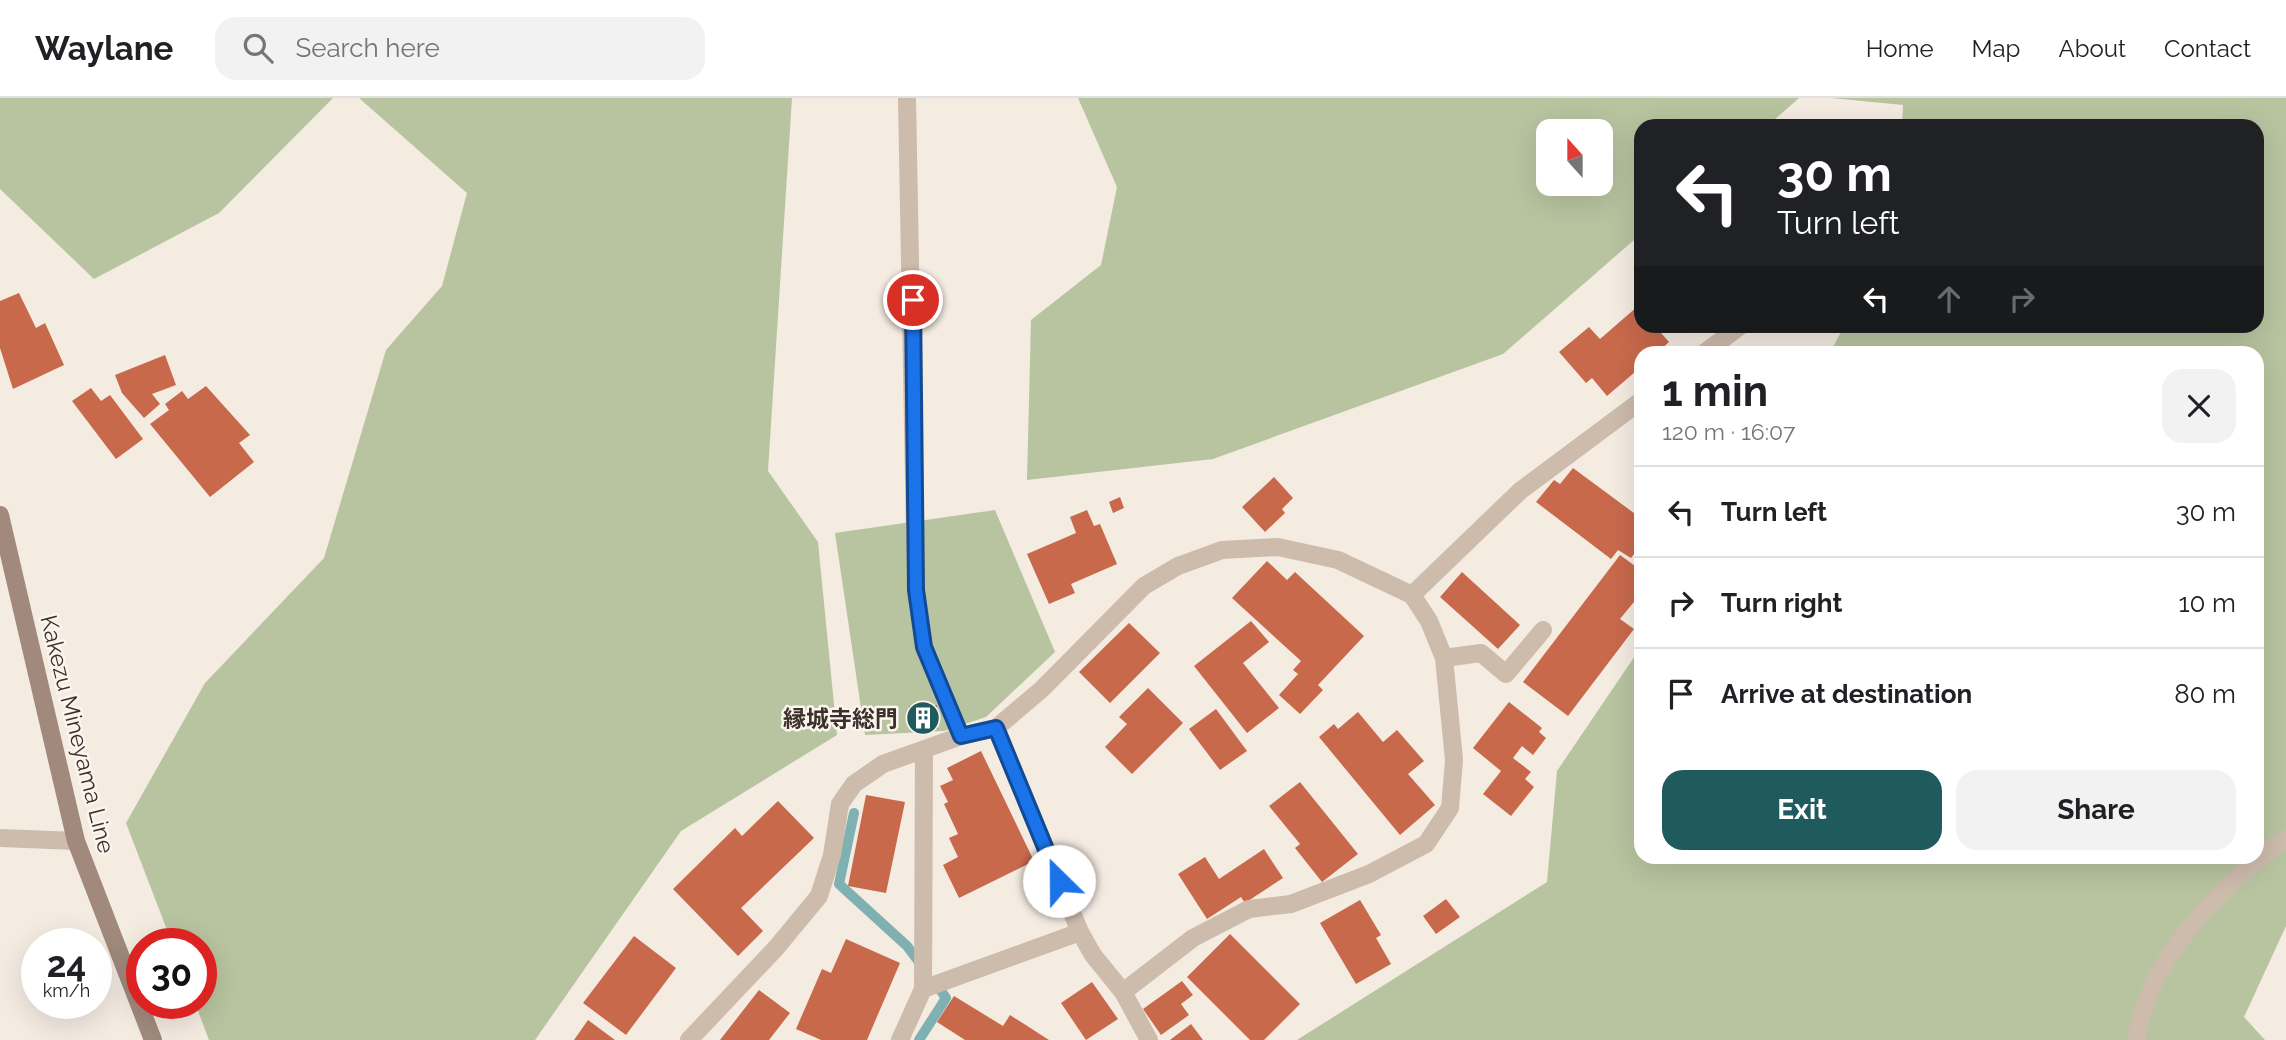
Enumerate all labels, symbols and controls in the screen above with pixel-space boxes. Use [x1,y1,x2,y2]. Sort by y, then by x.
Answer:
search box [215,17,705,80]
text: Waylane [35,29,173,68]
icon: search [239,29,277,67]
text: Search here [295,33,440,63]
text: Home [1866,34,1934,63]
text: Map [1972,34,2020,63]
text: About [2058,34,2126,63]
text: Contact [2164,34,2251,63]
north arrow [1536,119,1614,196]
map controls [1536,119,1613,196]
text: 30 m [1777,145,1892,202]
icon: left [1662,147,1753,238]
text: Turn left [1777,204,1899,241]
pin [883,270,943,330]
icon: left [1857,280,1895,318]
icon: ahead [1930,280,1968,318]
icon: right [2003,280,2041,318]
icon: arrive [894,281,932,319]
text: 1 min [1662,367,1768,416]
button: close [2162,369,2236,443]
text: 120 m · 16:07 [1662,418,1795,445]
icon: left [1662,493,1700,531]
text: Turn left [1721,497,1827,527]
text: 30 m [2176,497,2236,527]
icon: right [1662,584,1700,622]
text: Turn right [1721,588,1842,618]
text: 10 m [2178,588,2236,618]
street label: Kakezu Mineyama Line [35,612,121,856]
icon: arrive [1662,675,1700,713]
text: Arrive at destination [1721,679,1972,709]
text: 80 m [2174,679,2236,709]
building icon: 縁城寺総門 [904,699,942,737]
place label: 縁城寺総門 [783,705,898,732]
button: Exit [1662,770,1942,850]
button: Share [1956,770,2236,850]
position arrow [1022,844,1096,918]
speed limit sign: 30 [126,928,217,1019]
text: 24 [47,944,86,985]
text: km/h [43,980,90,1001]

